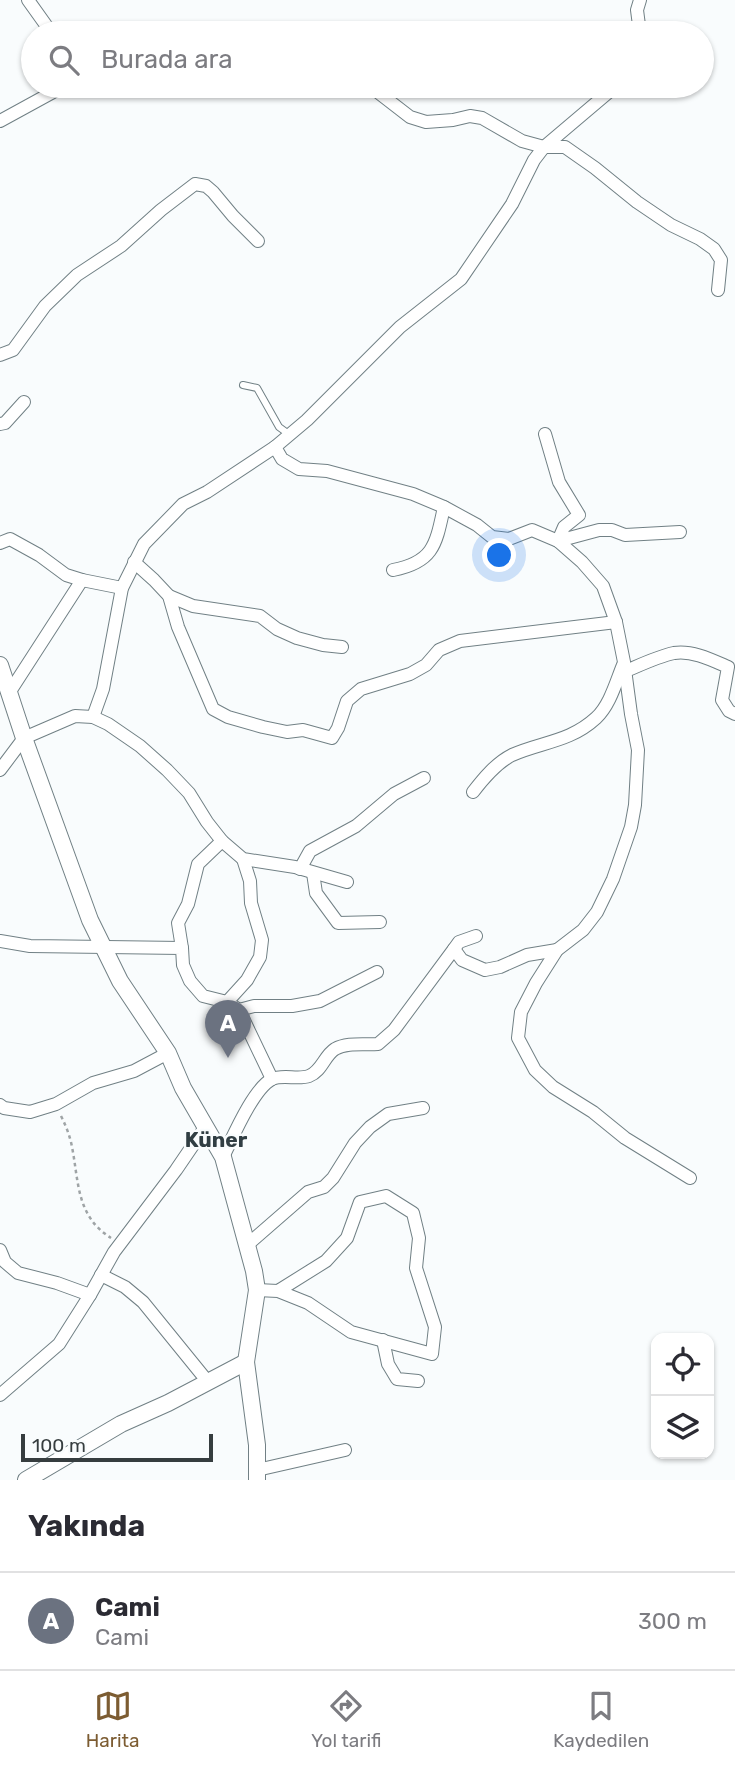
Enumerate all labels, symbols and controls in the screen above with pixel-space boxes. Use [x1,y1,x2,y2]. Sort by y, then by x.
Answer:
search box [21,21,714,98]
icon: search [45,41,83,79]
text: Burada ara [101,44,233,75]
your location [482,538,516,572]
pin: A [205,1000,251,1058]
district label: Küner [185,1127,248,1152]
map controls [651,1333,714,1459]
button: locate [651,1333,714,1396]
button: layers [651,1396,714,1459]
scale bar [21,1431,214,1463]
text: 100 m [32,1434,86,1457]
text: Yakında [28,1508,145,1544]
text: Cami [95,1592,160,1623]
text: A [43,1607,59,1635]
text: 300 m [638,1607,707,1635]
text: Cami [95,1623,149,1651]
tab: Harita [86,1687,140,1752]
tab: Yol tarifi [311,1687,382,1752]
tab: Kaydedilen [553,1687,649,1752]

